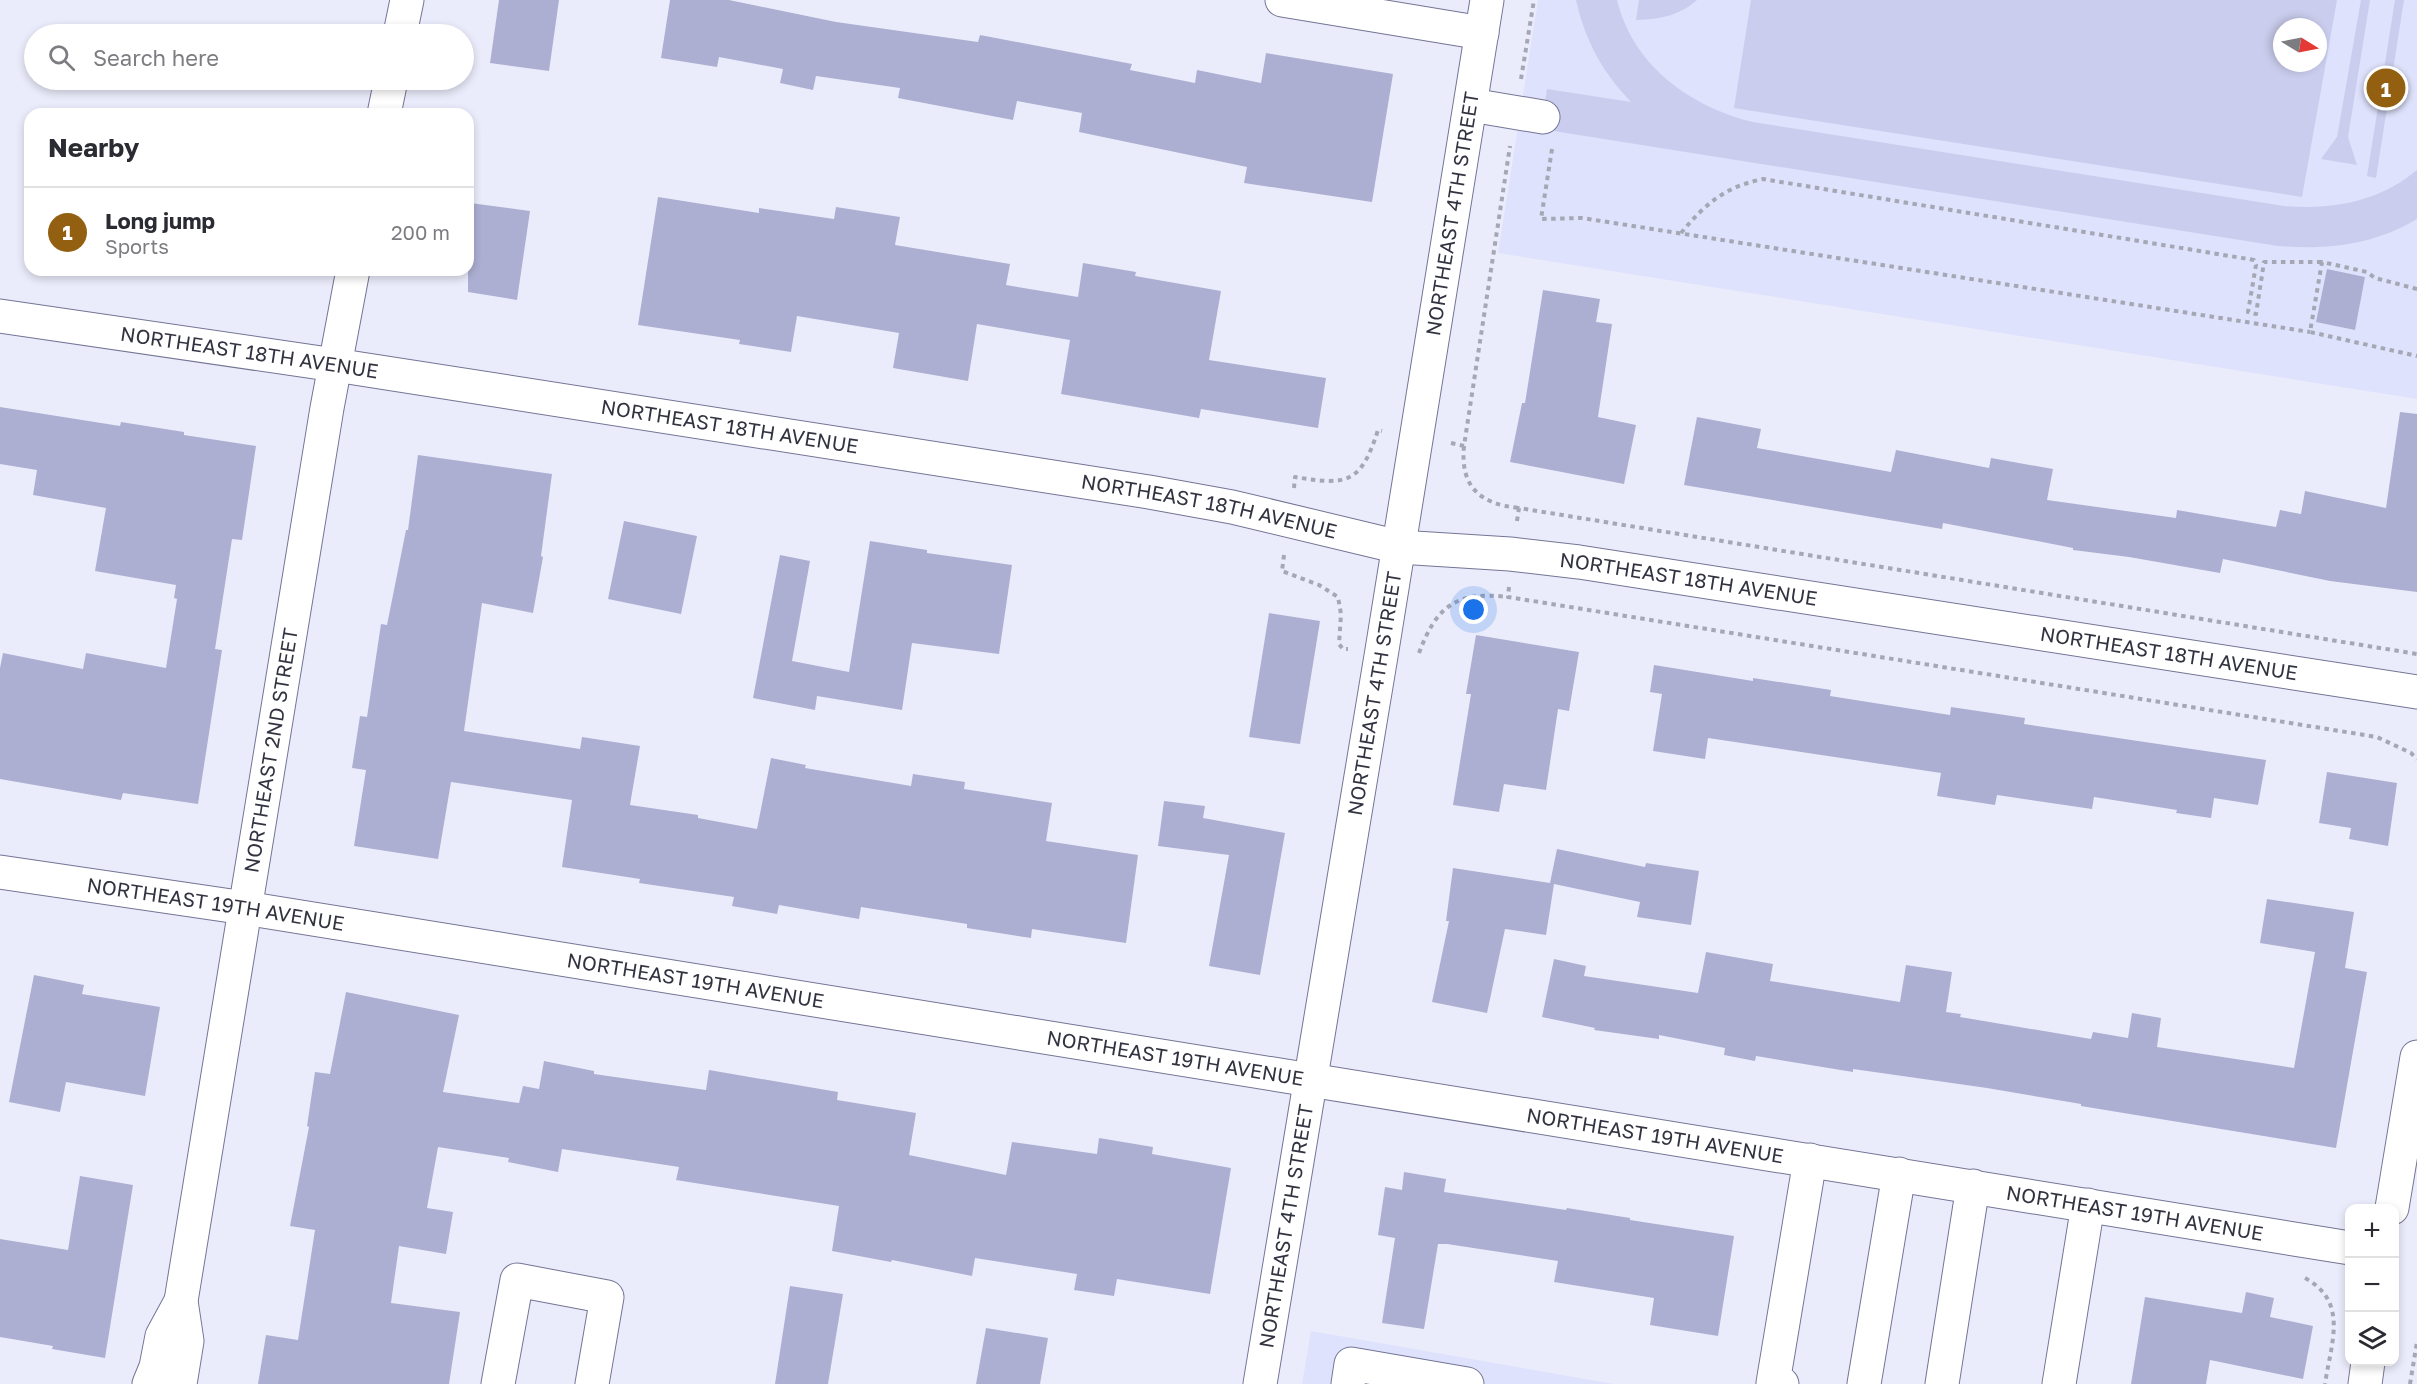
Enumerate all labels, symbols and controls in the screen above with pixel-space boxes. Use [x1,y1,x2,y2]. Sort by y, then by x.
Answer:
north arrow [2273,18,2327,72]
search box [24,24,474,90]
icon: search [45,41,78,74]
text: Search here [93,44,219,71]
pin: 1 [2366,66,2406,110]
street label: NORTHEAST 4TH STREET [1420,90,1483,337]
text: Nearby [48,132,139,163]
text: Long jump [105,207,215,234]
text: 1 [62,220,73,244]
text: 200 m [391,220,450,244]
text: Sports [105,234,169,258]
street label: NORTHEAST 18TH AVENUE [119,321,380,383]
street label: NORTHEAST 18TH AVENUE [599,394,860,457]
street label: NORTHEAST 18TH AVENUE [1080,469,1339,543]
street label: NORTHEAST 18TH AVENUE [1559,547,1819,610]
street label: NORTHEAST 4TH STREET [1342,570,1406,817]
your location [1459,595,1488,624]
street label: NORTHEAST 18TH AVENUE [2039,621,2299,684]
street label: NORTHEAST 2ND STREET [238,626,302,874]
street label: NORTHEAST 19TH AVENUE [85,872,346,935]
street label: NORTHEAST 19TH AVENUE [565,947,826,1012]
street label: NORTHEAST 19TH AVENUE [1045,1025,1306,1090]
street label: NORTHEAST 4TH STREET [1253,1102,1317,1350]
street label: NORTHEAST 19TH AVENUE [1525,1102,1786,1167]
street label: NORTHEAST 19TH AVENUE [2005,1180,2265,1245]
map controls [2345,1204,2399,1366]
button: + [2345,1204,2399,1258]
button: − [2345,1258,2399,1312]
button: layers [2345,1312,2399,1366]

